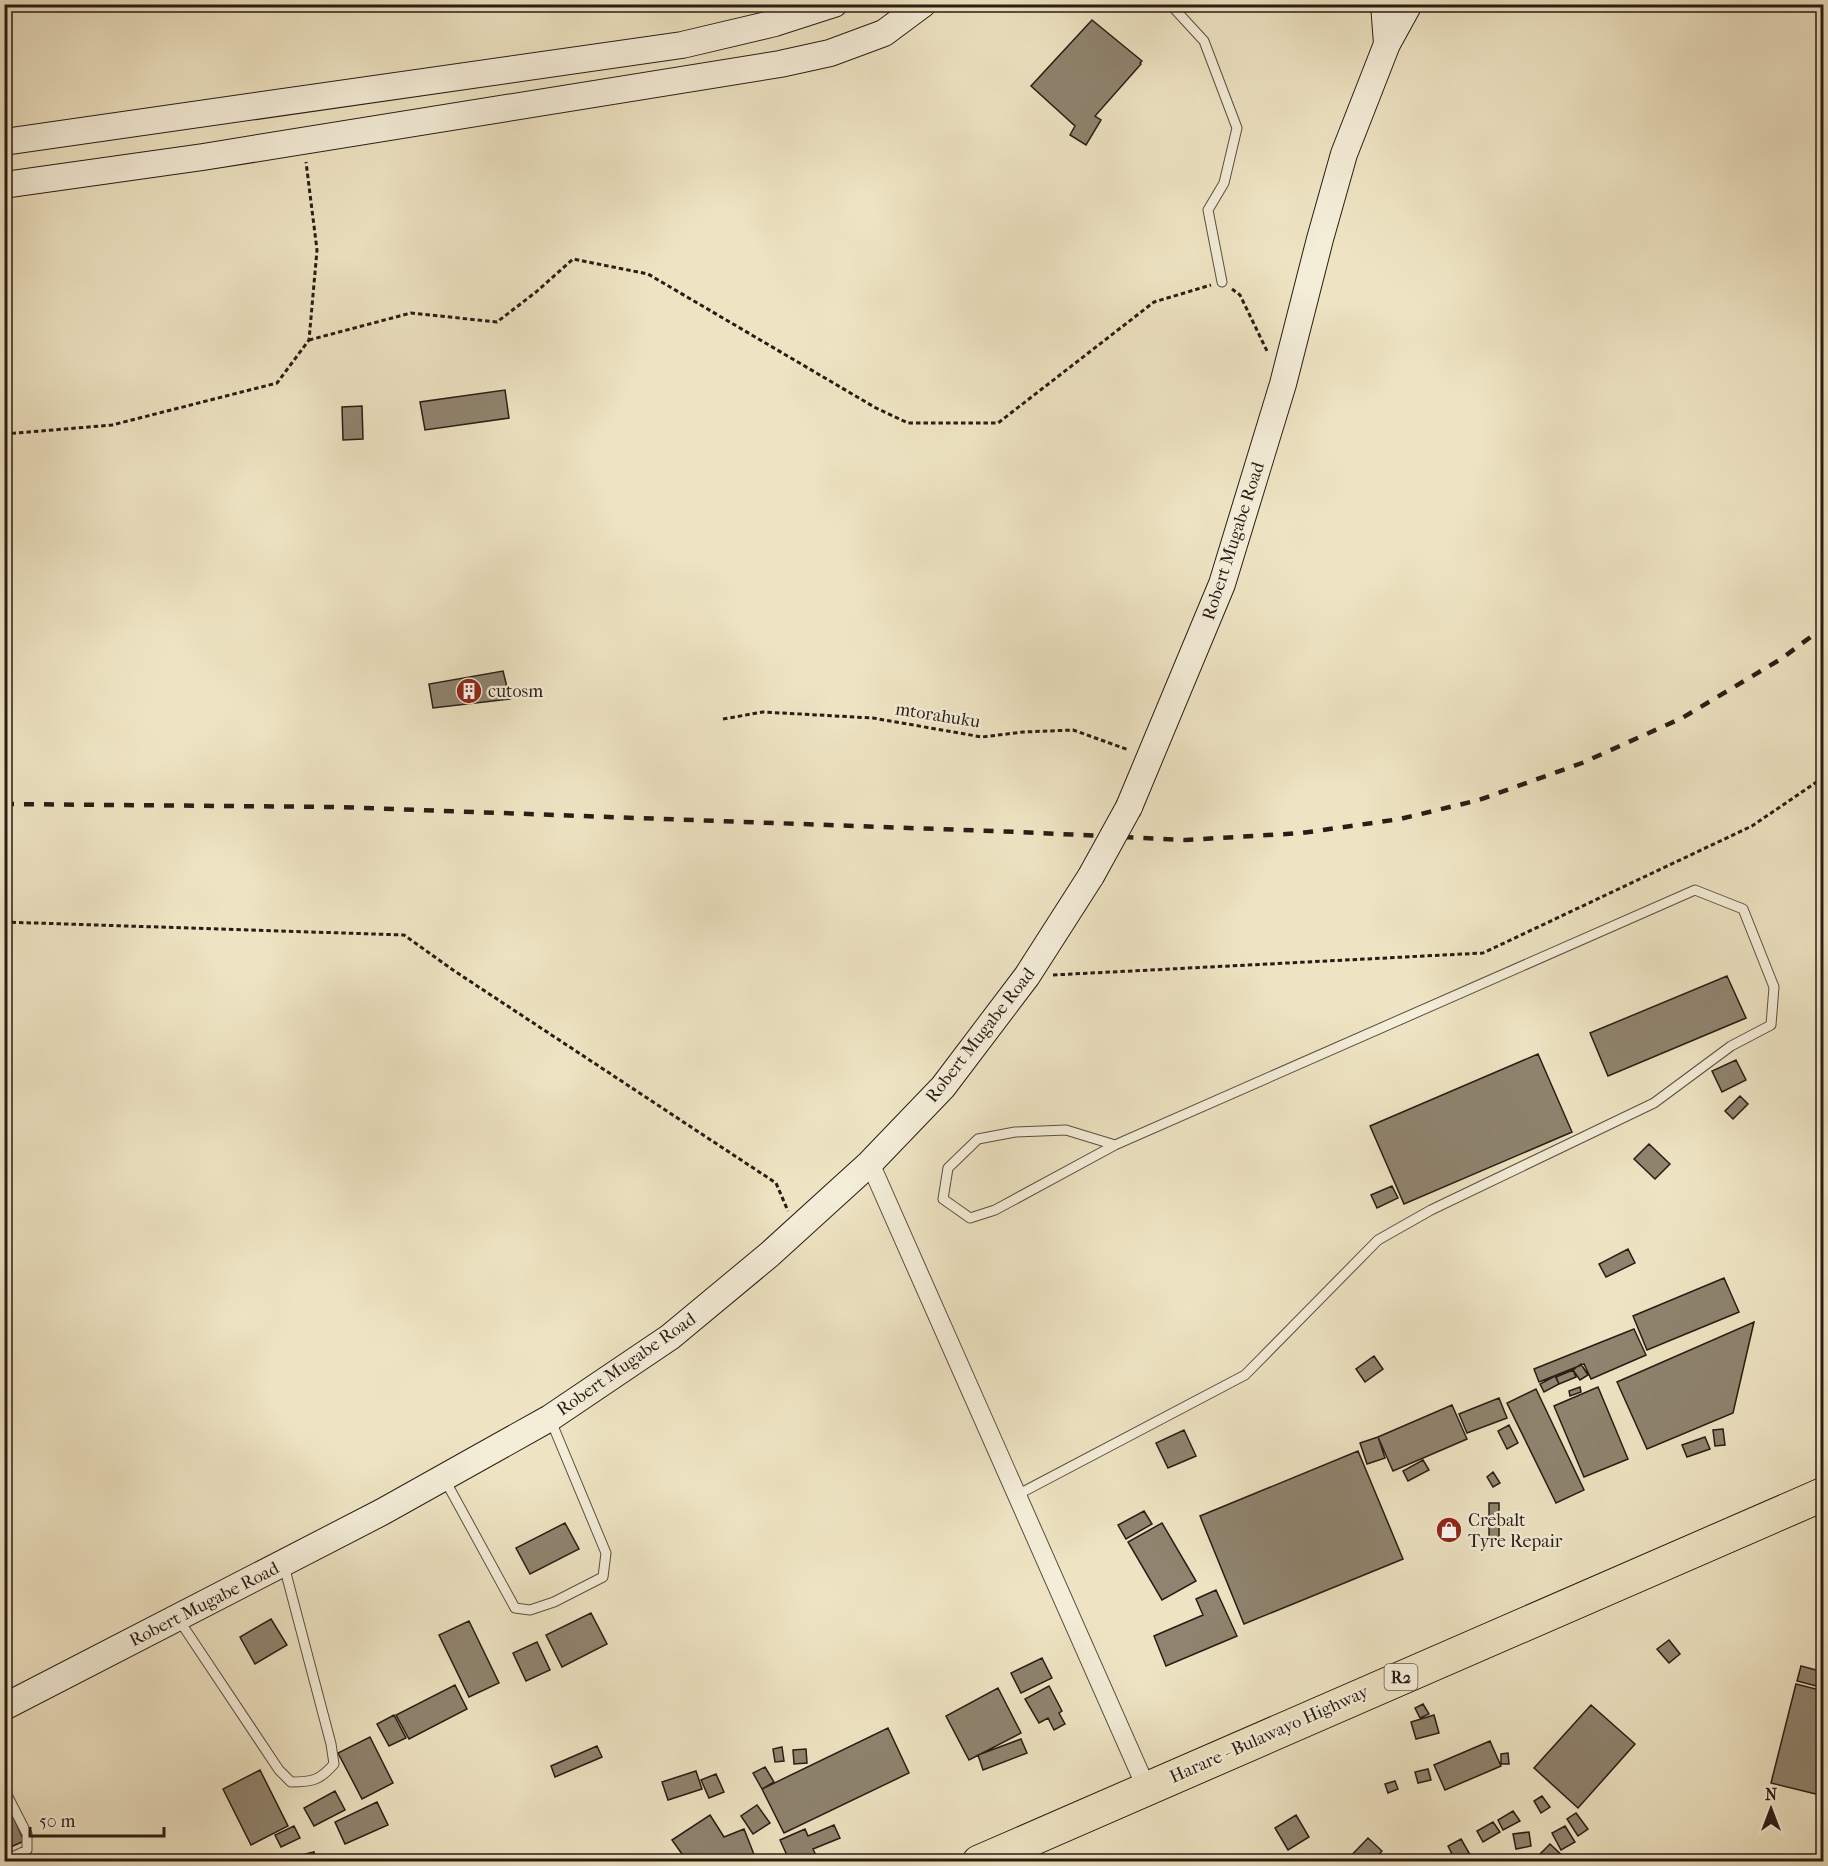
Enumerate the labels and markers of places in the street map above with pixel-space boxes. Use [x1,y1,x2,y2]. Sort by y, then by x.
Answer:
building icon: cutosm [454,676,484,706]
place label: cutosm [488,681,543,702]
place label: Crebalt Tyre Repair [1468,1510,1563,1552]
shop icon: Crebalt Tyre Repair [1434,1515,1464,1545]

